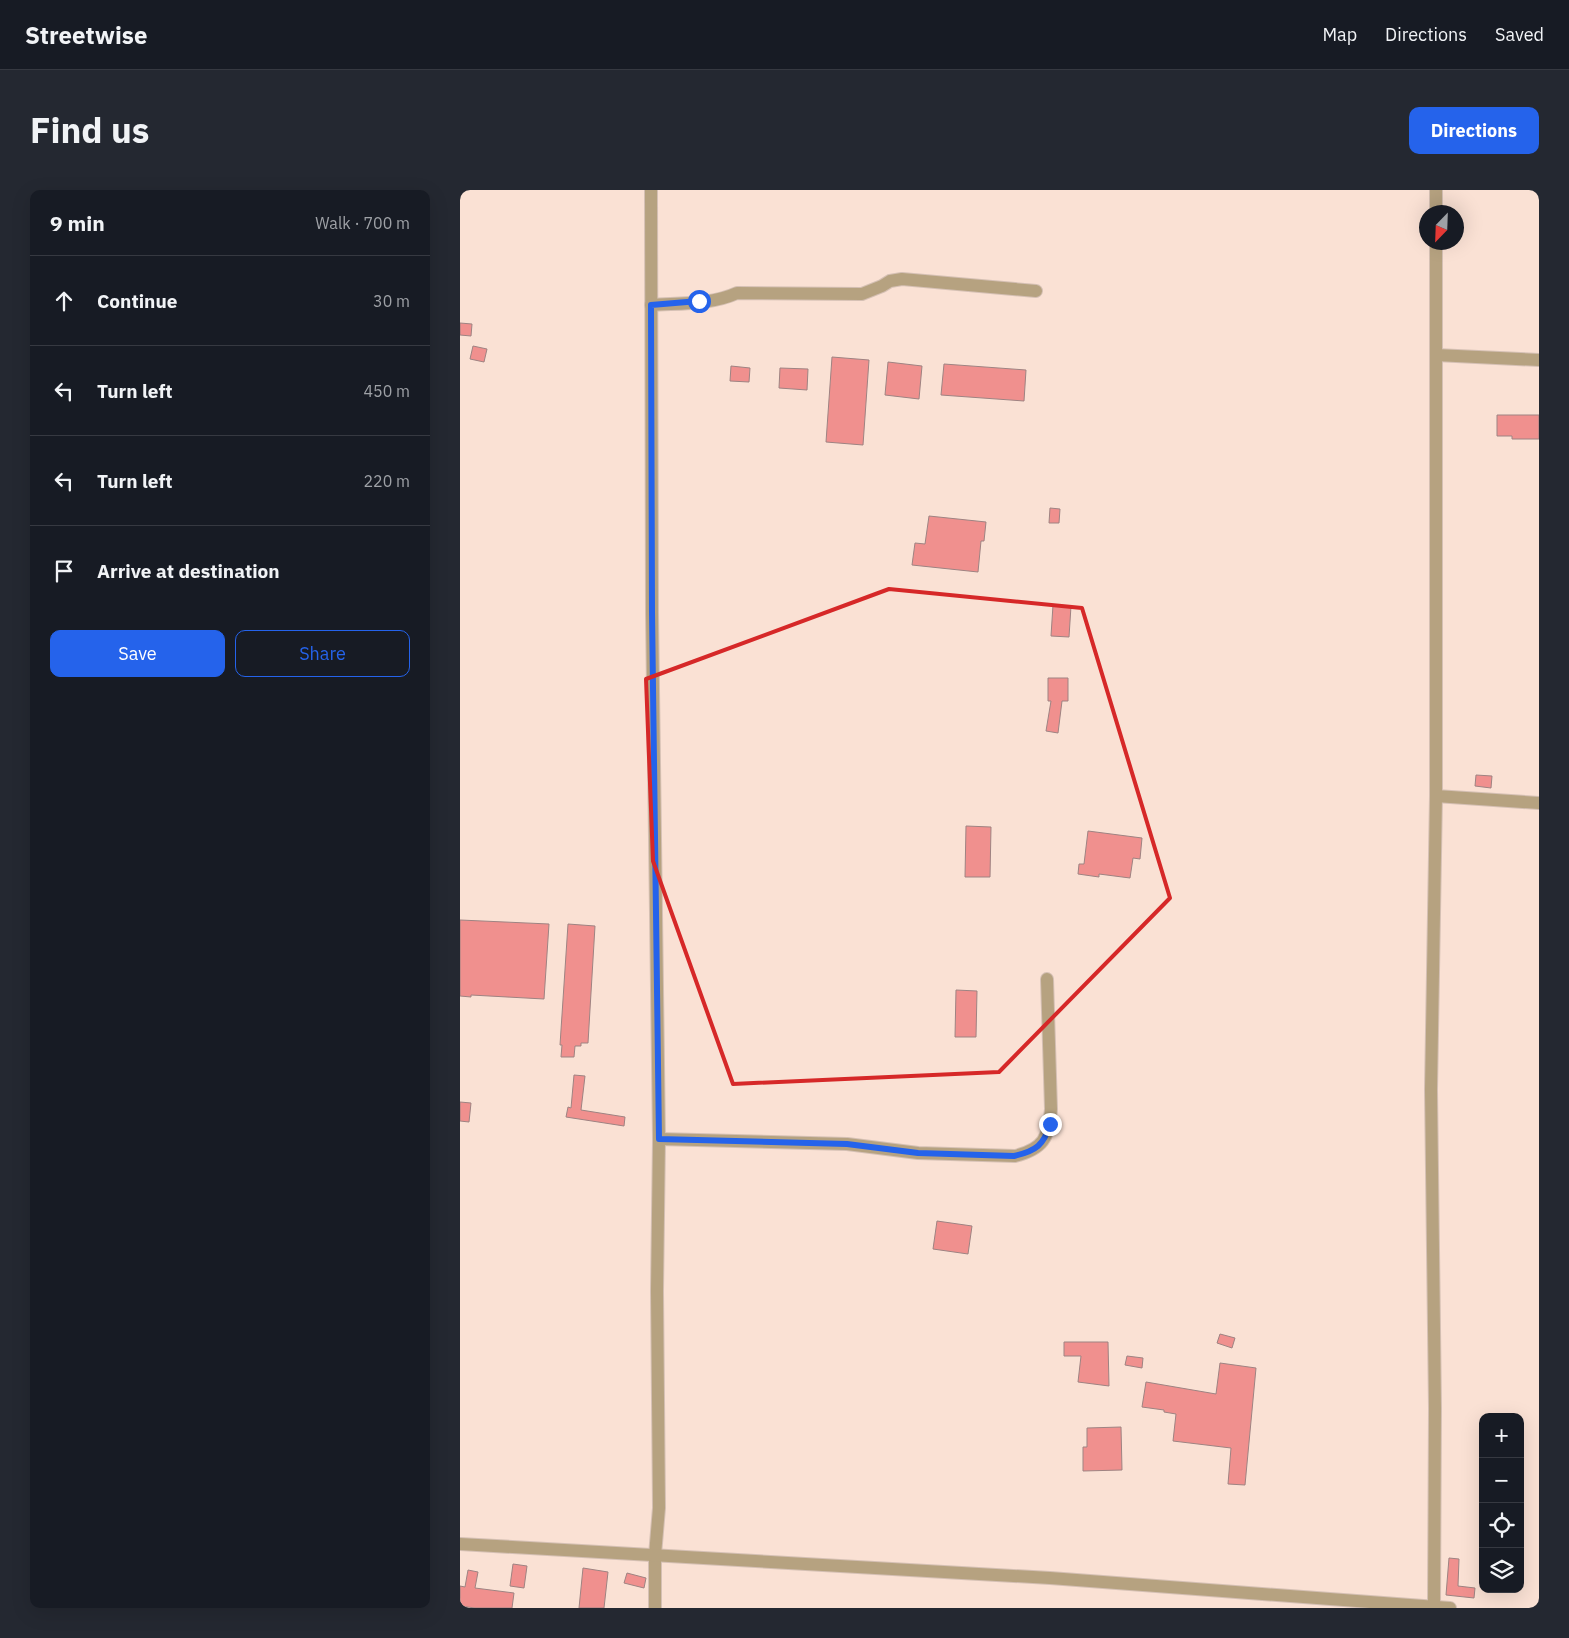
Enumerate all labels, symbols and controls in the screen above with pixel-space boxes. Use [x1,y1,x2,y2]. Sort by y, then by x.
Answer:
text: Streetwise [25,19,147,51]
text: Map [1322,23,1357,46]
text: Directions [1385,23,1467,46]
text: Saved [1495,23,1544,46]
text: Find us [30,107,149,153]
button: Directions [1409,107,1539,154]
north arrow [1419,205,1464,250]
text: 9 min [50,209,105,237]
text: Walk · 700 m [315,213,410,233]
icon: ahead [50,287,78,315]
text: Continue [97,289,177,313]
route start [688,290,711,313]
text: 30 m [373,291,410,311]
icon: left [50,377,78,405]
text: Turn left [97,379,173,403]
text: 450 m [363,381,410,401]
icon: left [50,467,78,495]
text: Turn left [97,469,173,493]
text: 220 m [363,471,410,491]
icon: arrive [50,557,78,585]
text: Arrive at destination [97,559,280,583]
button: Save [50,630,225,677]
button: Share [235,630,410,677]
route end [1039,1113,1062,1136]
map controls [1479,1413,1524,1593]
button: + [1479,1413,1524,1458]
button: − [1479,1458,1524,1503]
button: locate [1479,1503,1524,1548]
button: layers [1479,1548,1524,1593]

